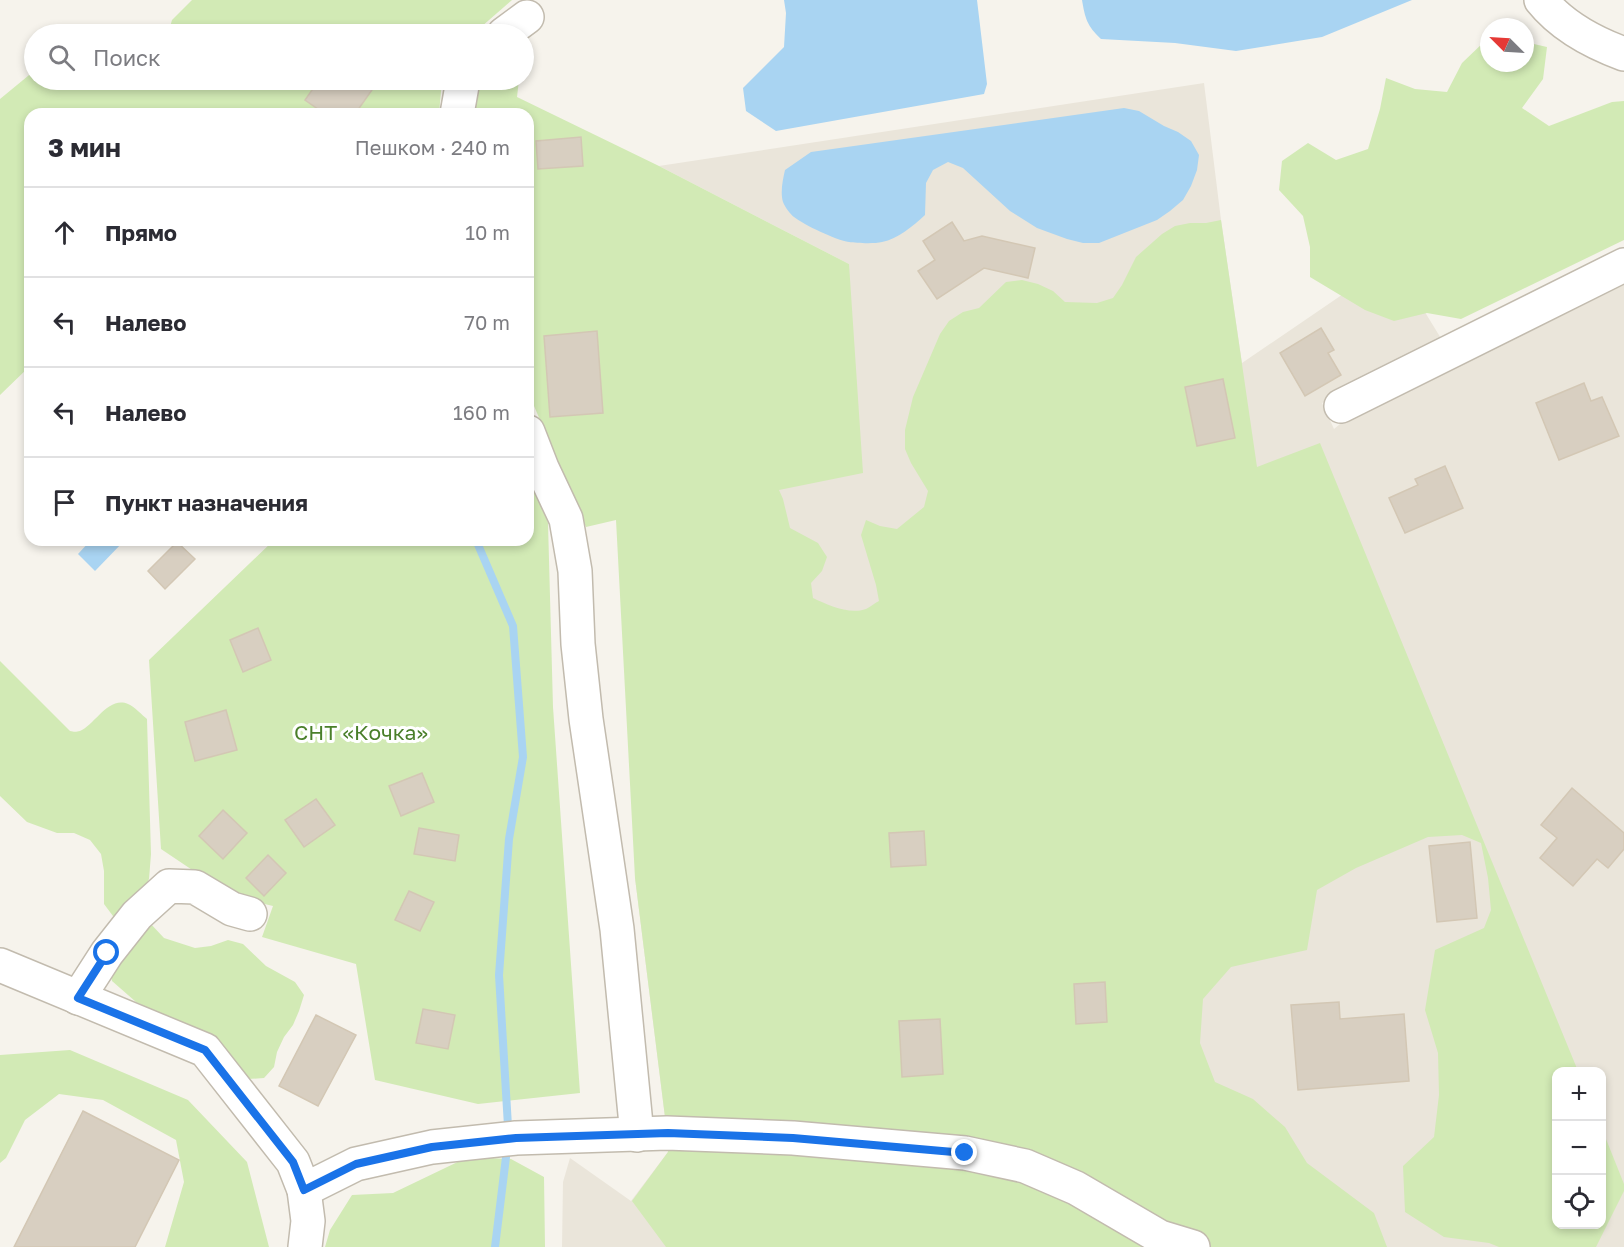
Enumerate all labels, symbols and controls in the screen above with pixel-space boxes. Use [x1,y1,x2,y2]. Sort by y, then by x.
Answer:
north arrow [1480,18,1534,72]
search box [24,24,534,90]
icon: search [45,41,78,74]
text: Поиск [93,44,161,71]
text: 3 мин [48,132,121,163]
text: Пешком · 240 m [355,135,510,159]
icon: ahead [48,216,81,249]
text: Прямо [105,219,177,246]
text: 10 m [465,220,510,244]
icon: left [48,306,81,339]
text: Налево [105,309,187,336]
text: 70 m [464,310,510,334]
icon: left [48,396,81,429]
text: Налево [105,399,187,426]
text: 160 m [453,400,510,424]
icon: arrive [48,486,81,519]
text: Пункт назначения [105,489,308,516]
park label: СНТ «Кочка» [294,719,428,745]
route start [93,939,119,965]
map controls [1552,1067,1606,1229]
button: + [1552,1067,1606,1121]
button: − [1552,1121,1606,1175]
route end [951,1139,977,1165]
button: locate [1552,1175,1606,1229]

